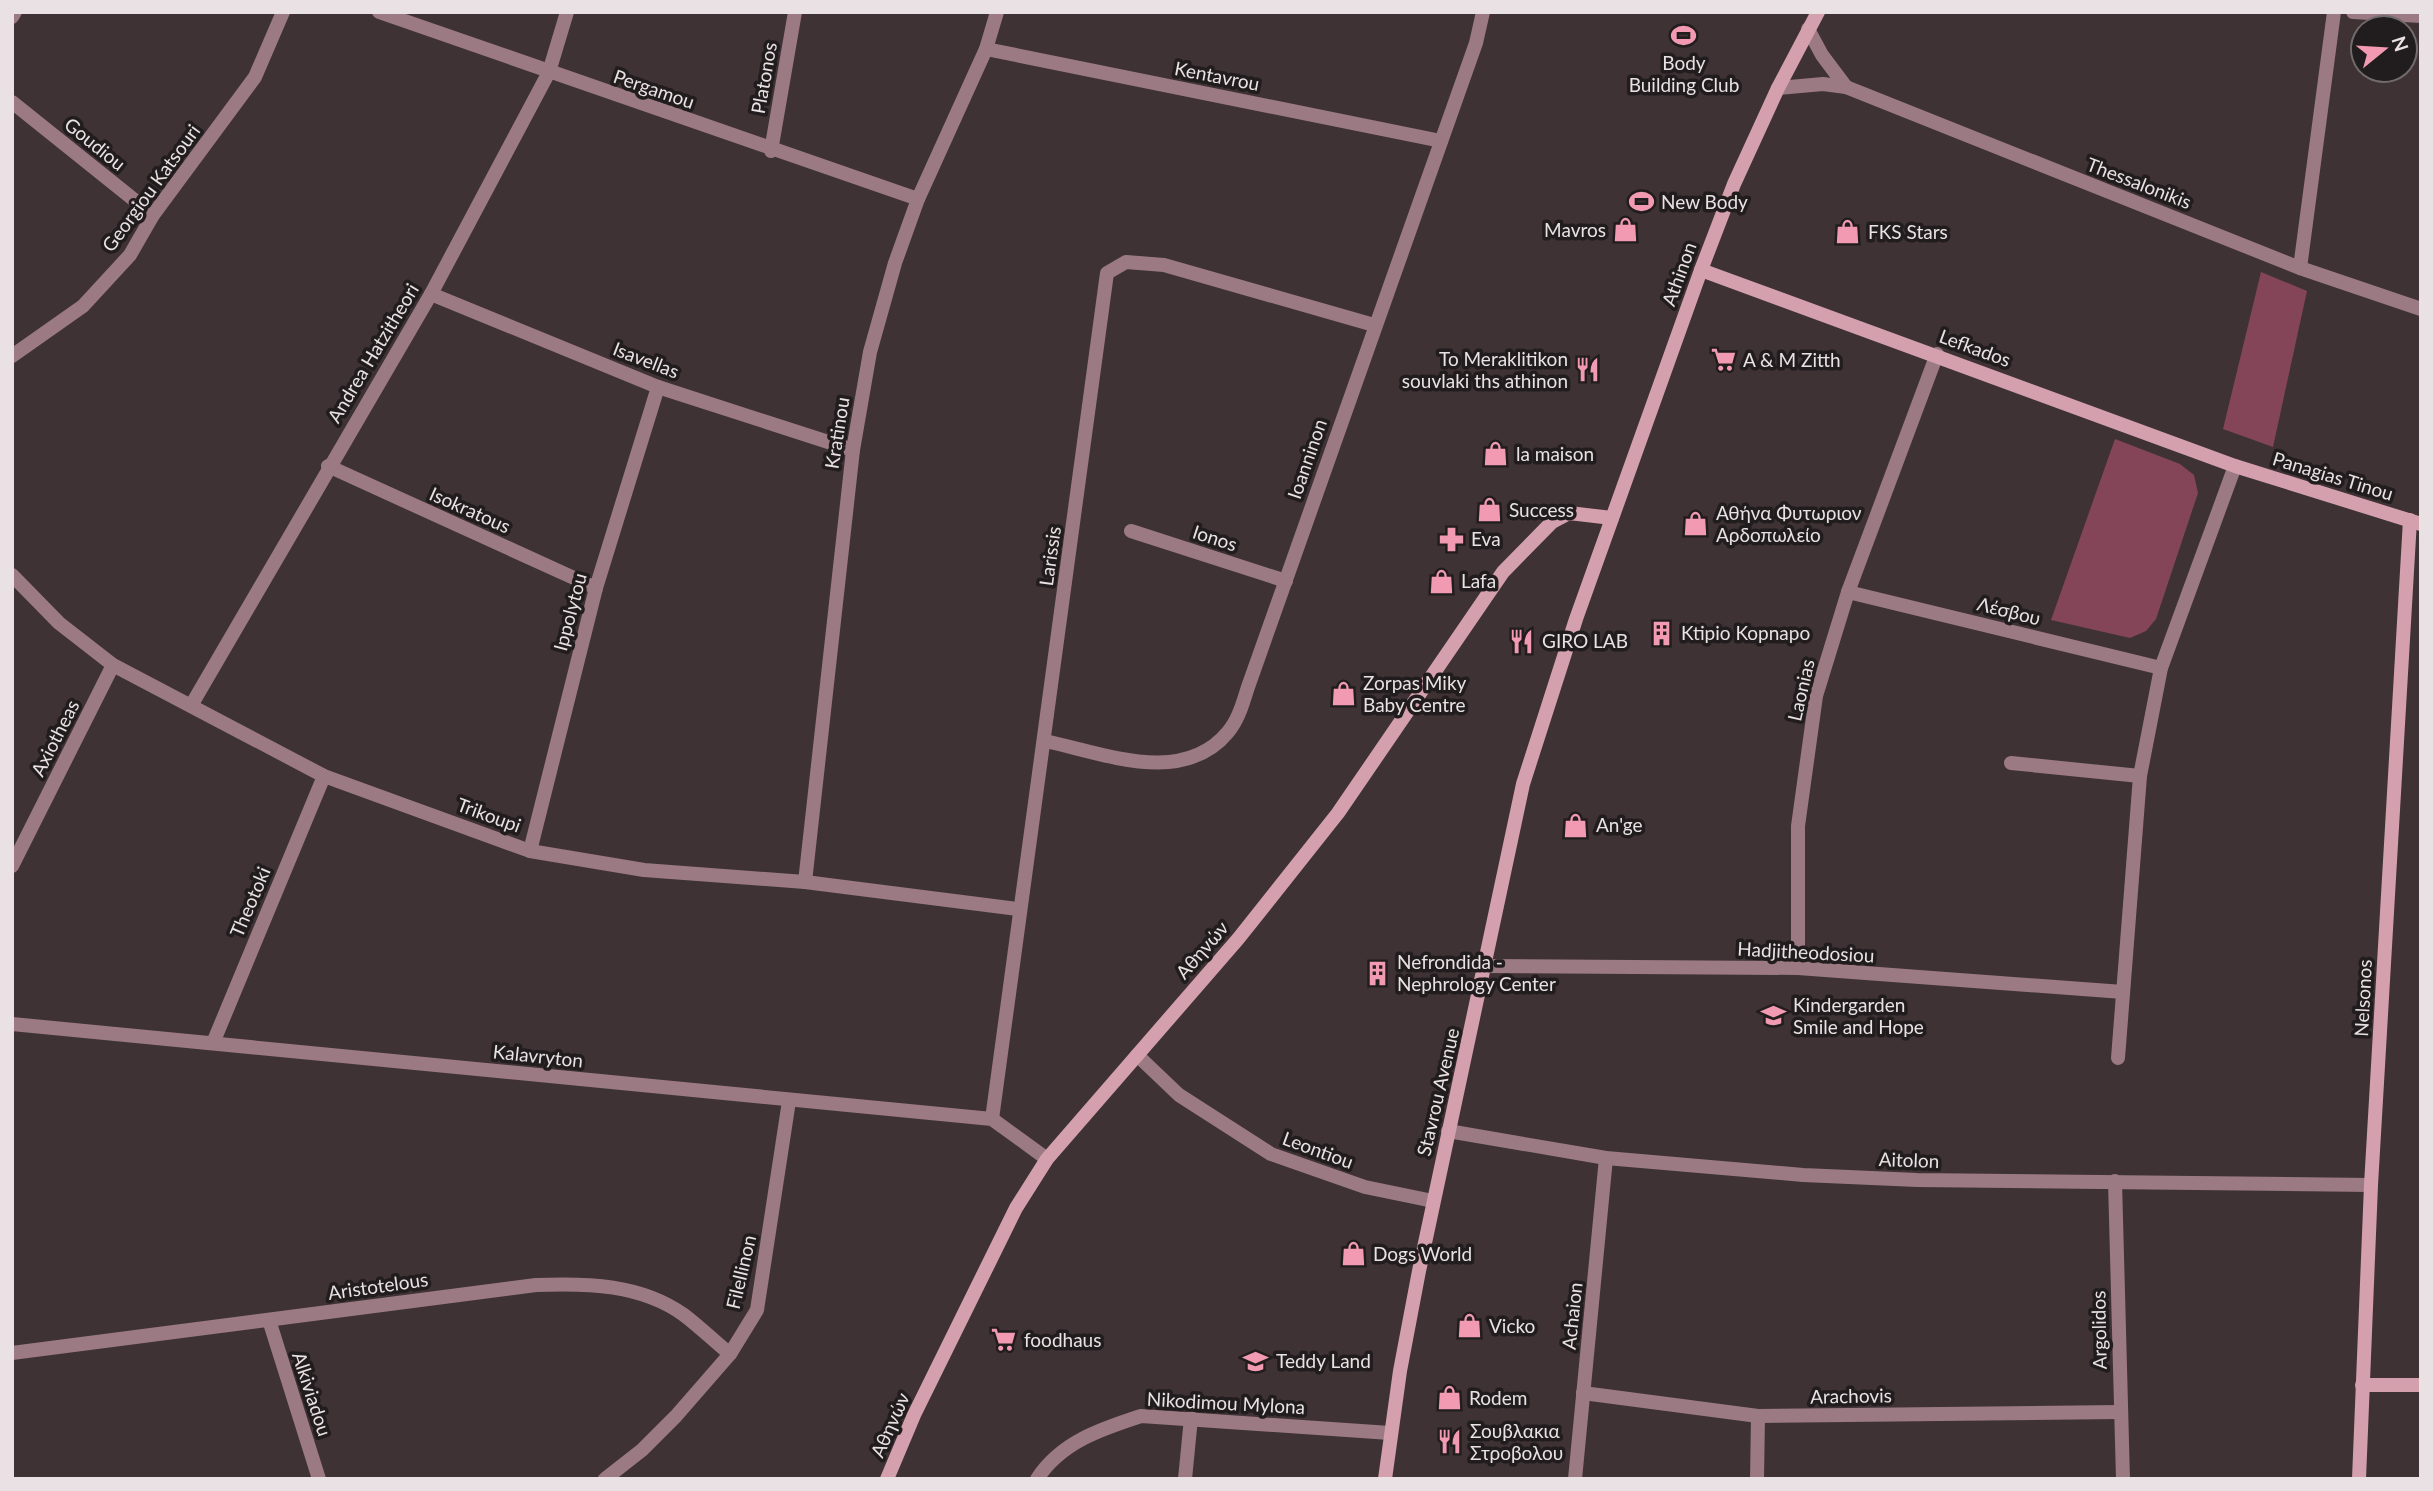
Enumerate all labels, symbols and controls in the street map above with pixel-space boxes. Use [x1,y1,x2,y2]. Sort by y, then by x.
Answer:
north arrow [2349,14,2419,84]
sports icon: Body Building Club [1670,21,1698,49]
text: N [2387,33,2414,54]
street label: Platonos [746,40,781,116]
place label: Body Building Club [1629,51,1739,96]
street label: Kentavrou [1173,56,1262,95]
street label: Pergamou [611,64,698,113]
street label: Goudiou [60,112,130,175]
street label: Georgiou Katsouri [97,120,204,256]
street label: Thessalonikis [2083,152,2195,213]
sports icon: New Body [1627,188,1655,216]
place label: New Body [1661,190,1748,213]
shop icon: Mavros [1612,216,1640,244]
place label: Mavros [1544,218,1606,241]
shop icon: FKS Stars [1834,218,1862,246]
place label: FKS Stars [1868,220,1948,243]
street label: Athinon [1656,239,1701,309]
street label: Andrea Hatzitheori [322,279,423,426]
street label: Lefkados [1936,324,2014,371]
street label: Isavellas [610,336,682,383]
supermarket icon: A & M Zitth [1709,346,1737,374]
place label: To Meraklitikon souvlaki ths athinon [1402,347,1568,392]
place label: A & M Zitth [1743,348,1841,371]
restaurant icon: To Meraklitikon souvlaki ths athinon [1574,356,1602,384]
street label: Kratinou [819,395,854,470]
street label: Ioanninon [1282,416,1331,502]
shop icon: la maison [1482,440,1510,468]
place label: la maison [1516,442,1594,465]
street label: Panagias Tinou [2270,446,2396,505]
street label: Isokratous [426,482,514,538]
shop icon: Success [1475,496,1503,524]
place label: Success [1509,498,1574,521]
place label: Αθήνα Φυτωριον Αρδοπωλείο [1716,501,1862,546]
shop icon: Αθήνα Φυτωριον Αρδοπωλείο [1682,510,1710,538]
street label: Ionos [1190,520,1240,555]
street label: Larissis [1034,525,1065,587]
pharmacy icon: Eva [1437,525,1465,553]
place label: Eva [1471,527,1501,550]
shop icon: Lafa [1427,567,1455,595]
place label: Lafa [1461,569,1496,592]
street label: Ippolytou [548,570,591,653]
street label: Λέσβου [1975,592,2043,629]
building icon: Ktipio Kopnapo [1647,619,1675,647]
place label: Ktipio Kopnapo [1681,621,1810,644]
restaurant icon: GIRO LAB [1508,627,1536,655]
place label: GIRO LAB [1542,629,1628,652]
street label: Laonias [1782,657,1819,723]
place label: Zorpas Miky Baby Centre [1363,671,1467,716]
shop icon: Zorpas Miky Baby Centre [1329,680,1357,708]
street label: Axiotheas [26,696,84,780]
street label: Trikoupi [454,792,524,837]
shop icon: An'ge [1562,811,1590,839]
place label: An'ge [1596,813,1643,836]
street label: Theotoki [224,863,275,940]
street label: Αθηνών [1170,916,1233,983]
street label: Hadjitheodosiou [1737,936,1875,967]
place label: Nefrondida - Nephrology Center [1397,950,1556,995]
building icon: Nefrondida - Nephrology Center [1363,959,1391,987]
street label: Nelsonos [2349,959,2376,1037]
place label: Kindergarden Smile and Hope [1793,993,1924,1038]
school or university icon: Kindergarden Smile and Hope [1759,1002,1787,1030]
street label: Stavrou Avenue [1412,1026,1463,1158]
street label: Kalavryton [492,1039,584,1072]
street label: Leontiou [1280,1126,1357,1173]
street label: Aitolon [1878,1147,1940,1172]
street label: Filellinon [721,1233,760,1311]
shop icon: Dogs World [1339,1240,1367,1268]
place label: Dogs World [1373,1242,1472,1265]
street label: Aristotelous [326,1267,429,1304]
street label: Achaion [1557,1281,1586,1351]
street label: Argolidos [2086,1290,2111,1370]
shop icon: Vicko [1455,1312,1483,1340]
place label: Vicko [1489,1314,1535,1337]
supermarket icon: foodhaus [990,1326,1018,1354]
place label: foodhaus [1024,1328,1101,1351]
school or university icon: Teddy Land [1242,1347,1270,1375]
street label: Alkiviadou [288,1349,337,1439]
place label: Teddy Land [1276,1349,1371,1372]
street label: Arachovis [1810,1383,1892,1408]
shop icon: Rodem [1435,1384,1463,1412]
place label: Rodem [1469,1386,1527,1409]
street label: Nikodimou Mylona [1146,1387,1306,1418]
street label: Αθηνών [865,1389,914,1461]
place label: Σουβλακια Στροβολου [1470,1419,1563,1464]
restaurant icon: Σουβλακια Στροβολου [1436,1428,1464,1456]

